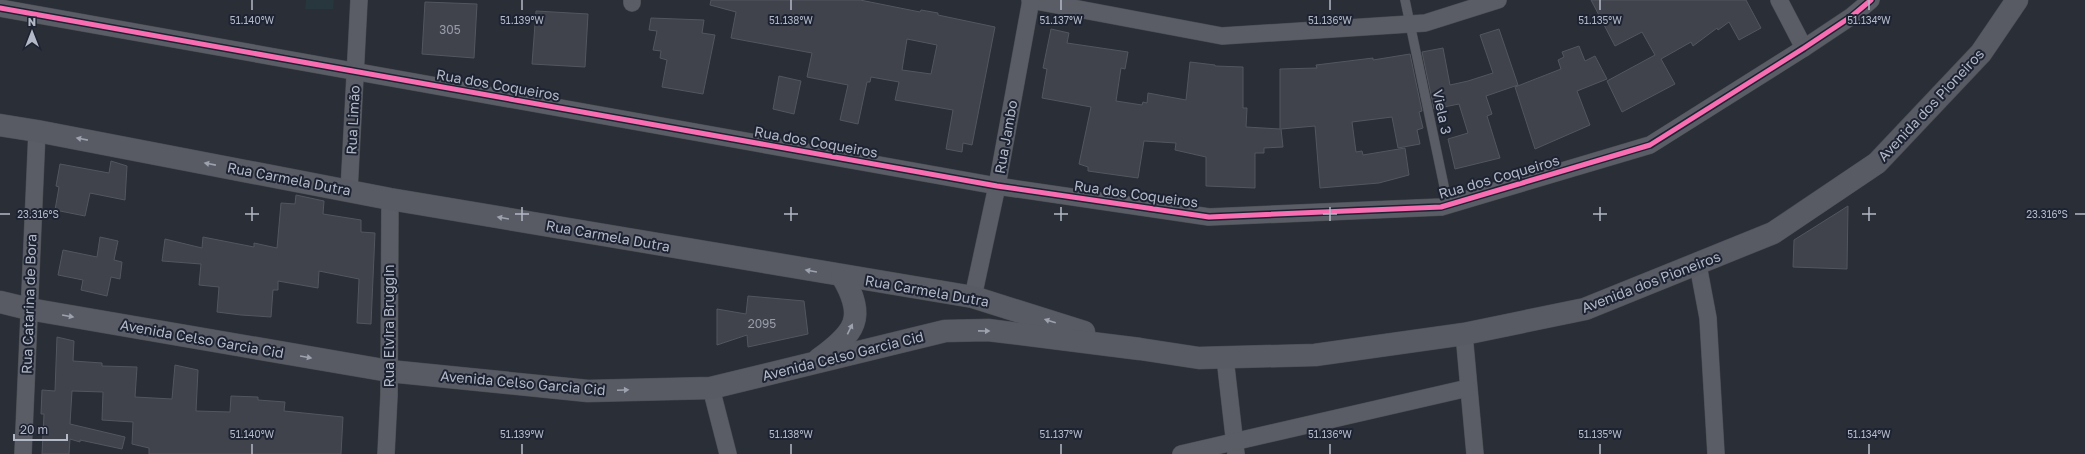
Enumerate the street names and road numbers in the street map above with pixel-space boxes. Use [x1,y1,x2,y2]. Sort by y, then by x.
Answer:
street label: Avenida dos Pioneiros [1874,45,1987,164]
street label: Rua dos Coqueiros [435,65,561,104]
street label: Rua Limão [342,85,363,155]
street label: Viela 3 [1429,88,1456,136]
street label: Rua Jambo [991,99,1020,175]
street label: Rua dos Coqueiros [753,122,879,161]
street label: Rua dos Coqueiros [1436,151,1561,202]
street label: Rua Carmela Dutra [226,158,352,199]
street label: Rua dos Coqueiros [1073,176,1199,211]
street label: Rua Carmela Dutra [545,216,671,255]
street label: Rua Catarina de Bora [18,234,39,374]
street label: Avenida dos Pioneiros [1579,247,1723,316]
street label: Rua Elvira Bruggin [380,264,397,388]
street label: Rua Carmela Dutra [864,271,990,310]
street label: Avenida Celso Garcia Cid [119,316,285,361]
street label: Avenida Celso Garcia Cid [760,327,925,384]
street label: Avenida Celso Garcia Cid [440,367,606,398]

